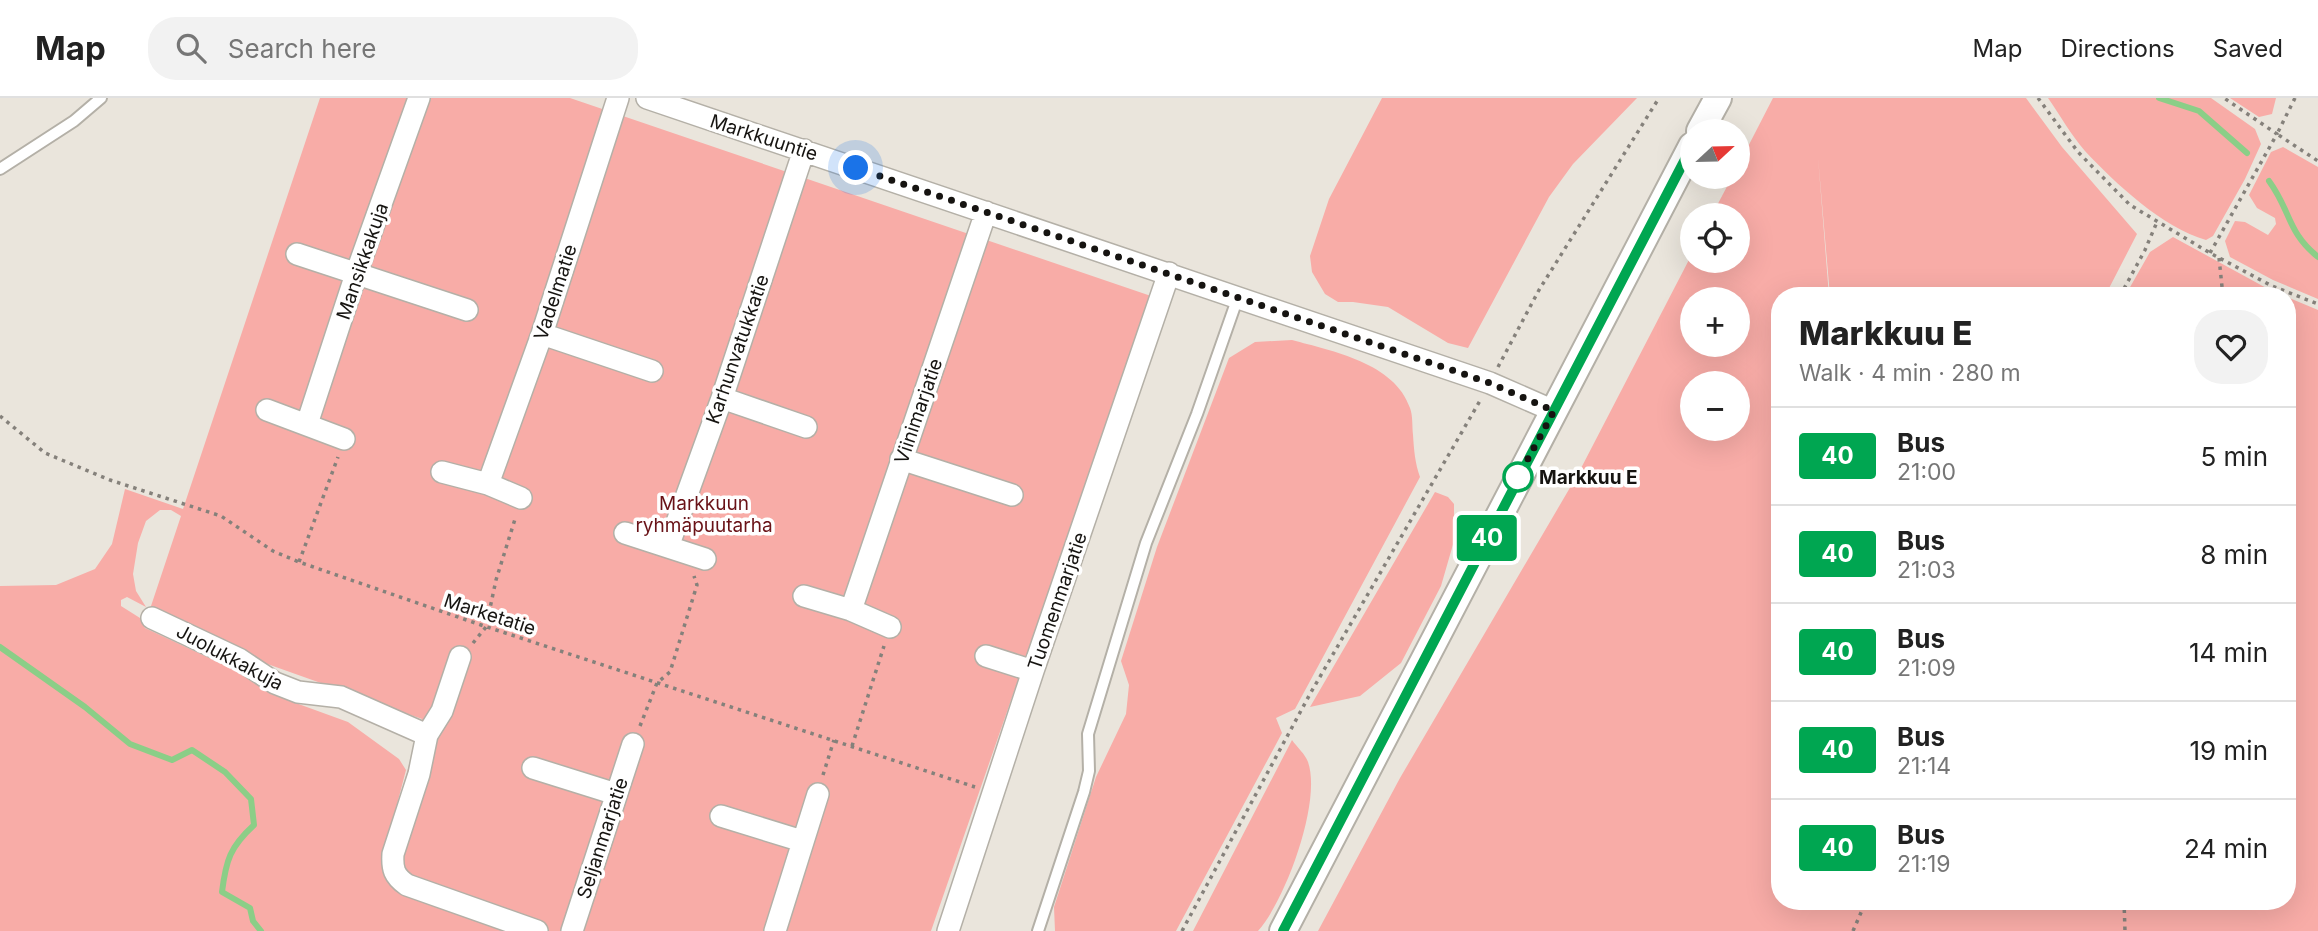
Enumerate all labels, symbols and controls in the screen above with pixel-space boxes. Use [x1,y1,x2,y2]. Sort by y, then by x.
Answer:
search box [148,17,638,80]
text: Map [35,28,106,68]
icon: search [172,29,210,67]
text: Search here [228,33,376,64]
text: Map [1973,34,2022,63]
text: Directions [2060,34,2175,63]
text: Saved [2213,34,2283,63]
street label: Markkuuntie [707,109,821,166]
north arrow [1680,119,1750,189]
map controls [1680,119,1750,441]
your location [838,150,873,185]
street label: Mansikkakuja [332,200,393,323]
button: locate [1680,203,1750,273]
street label: Vadelmatie [529,241,582,343]
street label: Karhunvatukkatie [701,271,774,427]
button: + [1680,287,1750,357]
button: heart [2194,310,2268,384]
text: Markkuu E [1799,313,1972,353]
street label: Viinimarjatie [890,355,947,467]
text: Walk · 4 min · 280 m [1799,359,2021,387]
button: − [1680,371,1750,441]
text: Bus [1897,427,1945,458]
text: 40 [1821,441,1854,470]
text: 5 min [2200,441,2268,472]
text: 21:00 [1897,458,1956,486]
marker: Markkuu E [1503,462,1533,492]
place label: Markkuu E [1539,466,1638,489]
park label: Markkuun ryhmäpuutarha [635,492,773,537]
line badge: 40 [1456,515,1518,561]
text: 40 [1471,523,1503,552]
text: Bus [1897,525,1945,556]
street label: Tuomenmarjatie [1023,529,1092,673]
text: 40 [1821,539,1854,568]
text: 8 min [2200,539,2268,570]
text: 21:03 [1897,556,1956,584]
street label: Marketatie [441,589,539,640]
street label: Juolukkakuja [172,620,287,695]
text: Bus [1897,623,1945,654]
text: 40 [1821,637,1854,666]
text: 14 min [2189,637,2268,668]
text: 21:09 [1897,654,1956,682]
text: Bus [1897,721,1945,752]
text: 40 [1821,735,1854,764]
text: 19 min [2190,735,2268,766]
text: 21:14 [1897,752,1951,780]
street label: Seljanmarjatie [572,775,633,902]
text: Bus [1897,819,1945,850]
text: 40 [1821,833,1854,862]
text: 24 min [2184,833,2268,864]
text: 21:19 [1897,850,1951,878]

